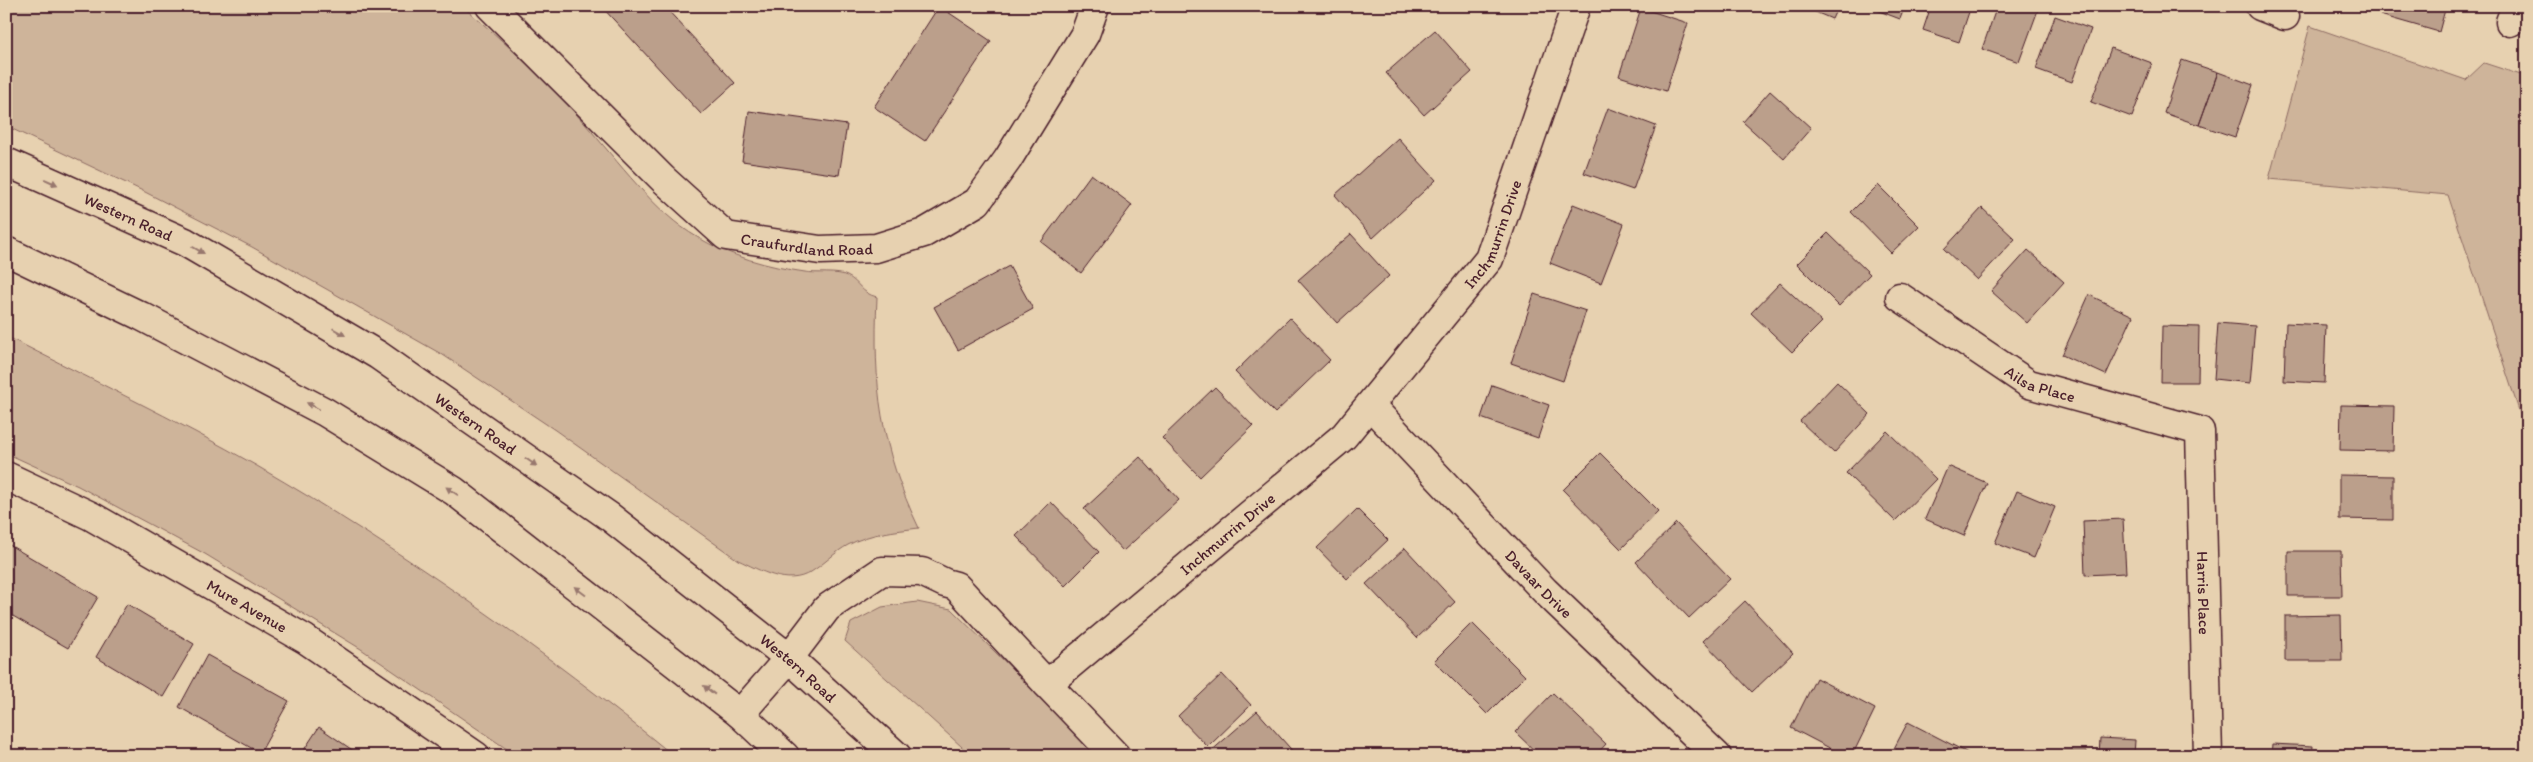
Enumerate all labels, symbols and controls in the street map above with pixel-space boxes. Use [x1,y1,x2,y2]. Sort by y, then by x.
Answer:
street label: Inchmurrin Drive [1460,177,1526,292]
one-way arrow [44,178,58,186]
street label: Western Road [81,189,176,245]
street label: Craufurdland Road [739,229,874,260]
one-way arrow [191,246,206,254]
one-way arrow [332,327,345,336]
street label: Ailsa Place [2001,361,2077,406]
street label: Western Road [431,389,520,459]
one-way arrow [306,402,320,410]
one-way arrow [524,457,538,467]
one-way arrow [445,486,459,496]
street label: Inchmurrin Drive [1176,489,1279,579]
street label: Davaar Drive [1501,546,1576,622]
street label: Harris Place [2193,551,2214,635]
street label: Mure Avenue [203,576,291,637]
one-way arrow [574,585,587,596]
street label: Western Road [756,630,841,707]
one-way arrow [702,685,715,695]

